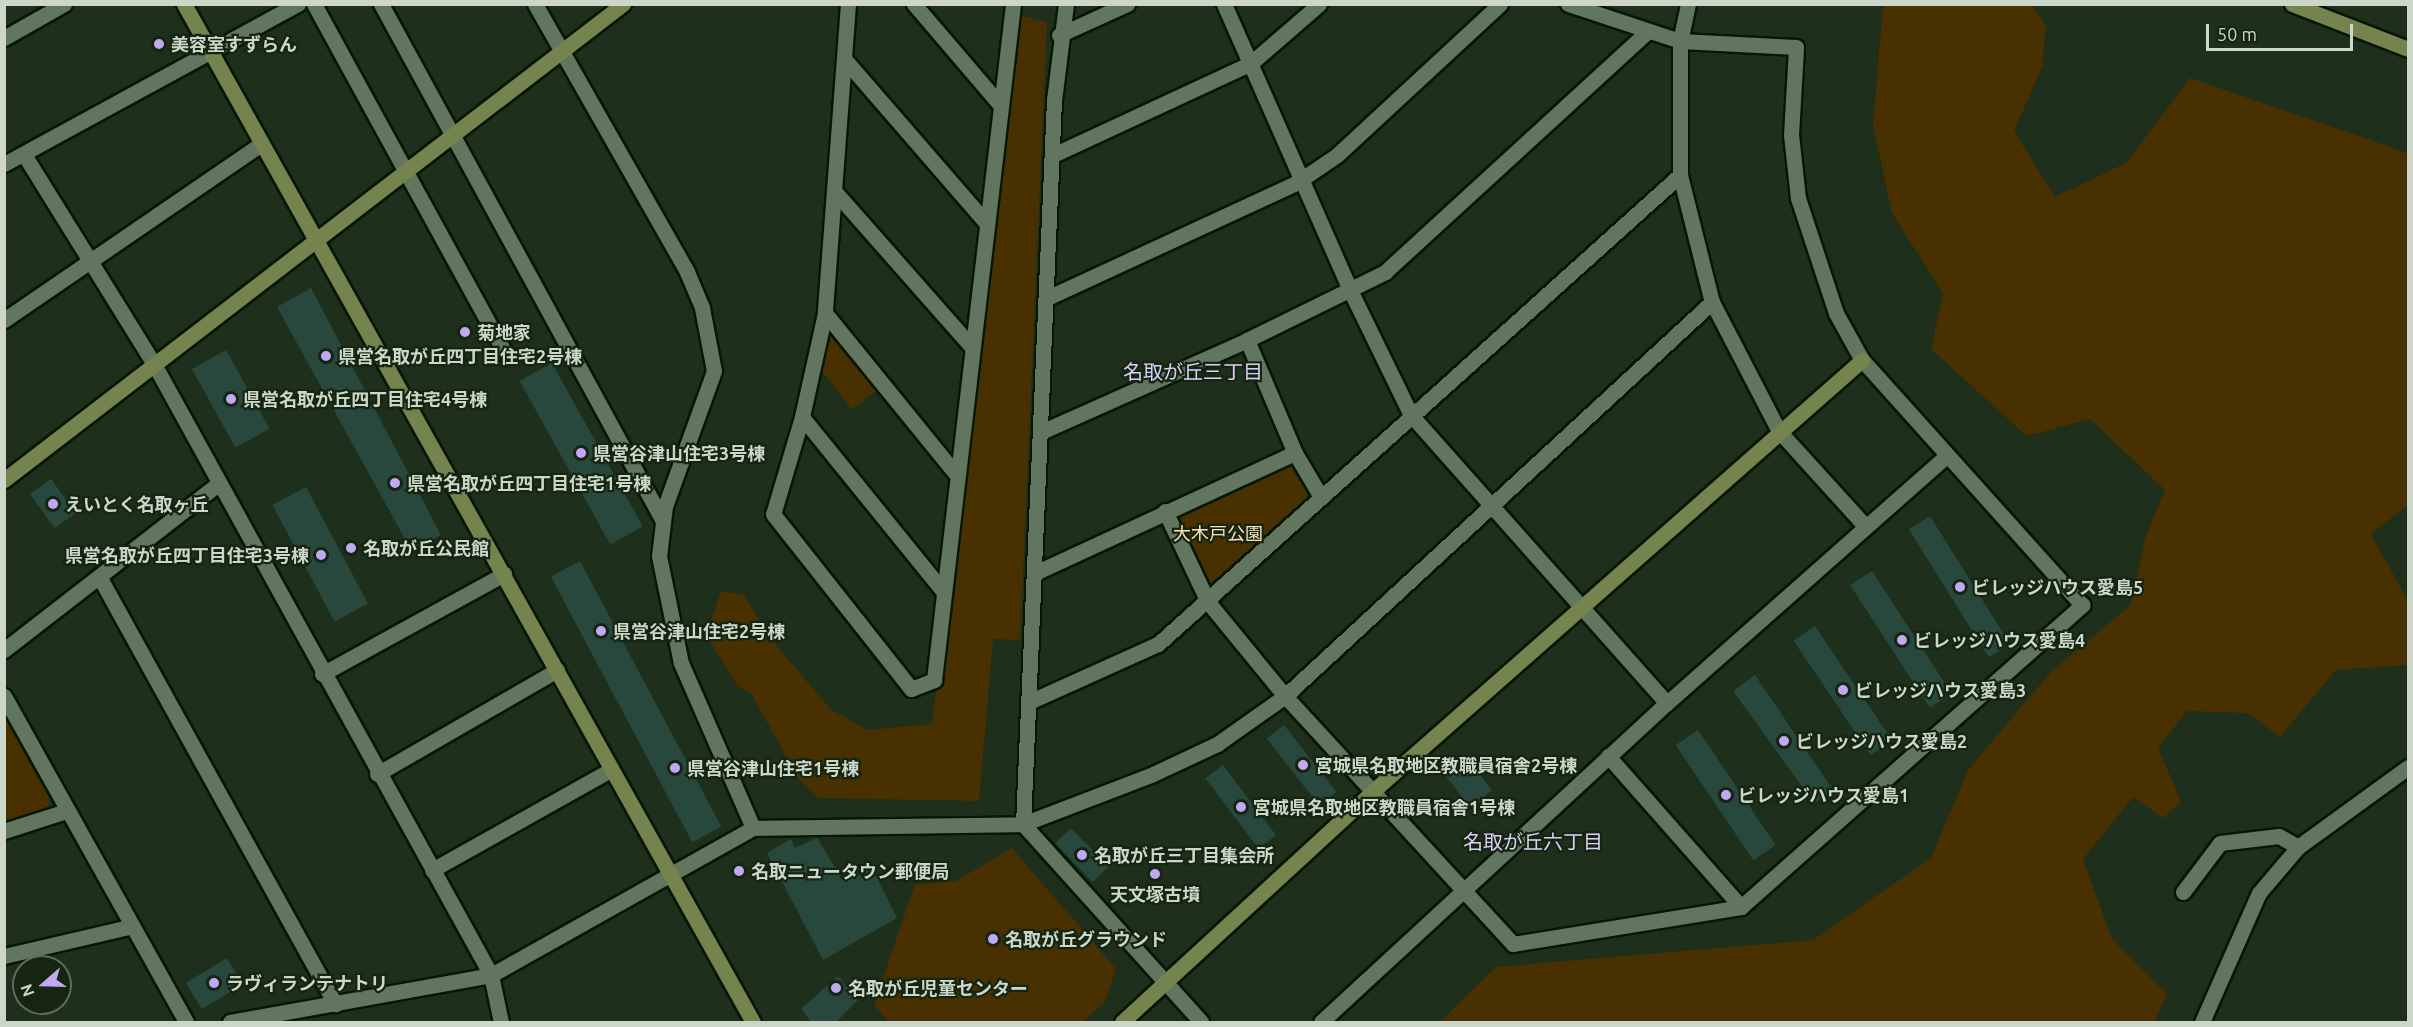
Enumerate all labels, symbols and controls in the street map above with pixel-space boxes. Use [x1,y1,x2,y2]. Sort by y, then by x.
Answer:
scale bar [2209,12,2356,50]
text: 50 m [2217,24,2257,44]
place label: 美容室すずらん [171,33,297,55]
marker: 美容室すずらん [152,37,166,51]
place label: 菊地家 [477,321,531,343]
marker: 菊地家 [458,325,472,339]
place label: 県営名取が丘四丁目住宅2号棟 [338,345,582,367]
marker: 県営名取が丘四丁目住宅2号棟 [319,349,333,363]
district label: 名取が丘三丁目 [1123,359,1263,383]
place label: 県営名取が丘四丁目住宅4号棟 [243,388,487,410]
marker: 県営名取が丘四丁目住宅4号棟 [224,392,238,406]
place label: 県営谷津山住宅3号棟 [593,442,765,464]
marker: 県営谷津山住宅3号棟 [574,446,588,460]
place label: 県営名取が丘四丁目住宅1号棟 [407,472,651,494]
marker: 県営名取が丘四丁目住宅1号棟 [388,476,402,490]
place label: えいとく名取ヶ丘 [65,493,209,515]
marker: えいとく名取ヶ丘 [46,497,60,511]
park label: 大木戸公園 [1173,522,1263,544]
place label: 名取が丘公民館 [363,537,489,559]
marker: 名取が丘公民館 [344,541,358,555]
place label: 県営名取が丘四丁目住宅3号棟 [65,544,309,566]
marker: 県営名取が丘四丁目住宅3号棟 [314,548,328,562]
place label: ビレッジハウス愛島5 [1972,576,2144,598]
marker: ビレッジハウス愛島5 [1953,580,1967,594]
place label: 県営谷津山住宅2号棟 [613,620,785,642]
marker: 県営谷津山住宅2号棟 [594,624,608,638]
place label: ビレッジハウス愛島4 [1914,629,2086,651]
marker: ビレッジハウス愛島4 [1895,633,1909,647]
place label: ビレッジハウス愛島3 [1855,679,2027,701]
marker: ビレッジハウス愛島3 [1836,683,1850,697]
place label: ビレッジハウス愛島2 [1796,730,1968,752]
marker: ビレッジハウス愛島2 [1777,734,1791,748]
place label: 宮城県名取地区教職員宿舎2号棟 [1315,754,1577,776]
place label: 県営谷津山住宅1号棟 [687,757,859,779]
marker: 宮城県名取地区教職員宿舎2号棟 [1296,758,1310,772]
marker: 県営谷津山住宅1号棟 [668,761,682,775]
place label: ビレッジハウス愛島1 [1738,784,1910,806]
marker: ビレッジハウス愛島1 [1719,788,1733,802]
place label: 宮城県名取地区教職員宿舎1号棟 [1253,796,1515,818]
marker: 宮城県名取地区教職員宿舎1号棟 [1234,800,1248,814]
district label: 名取が丘六丁目 [1463,829,1603,853]
place label: 名取が丘三丁目集会所 [1094,844,1274,866]
marker: 名取が丘三丁目集会所 [1075,848,1089,862]
place label: 名取ニュータウン郵便局 [751,860,949,882]
marker: 名取ニュータウン郵便局 [732,864,746,878]
marker: 天文塚古墳 [1148,867,1162,881]
place label: 天文塚古墳 [1110,883,1200,905]
place label: 名取が丘グラウンド [1005,928,1167,950]
marker: 名取が丘グラウンド [986,932,1000,946]
north arrow [12,955,72,1015]
place label: ラヴィランテナトリ [226,972,388,994]
marker: ラヴィランテナトリ [207,976,221,990]
place label: 名取が丘児童センター [848,977,1028,999]
marker: 名取が丘児童センター [829,981,843,995]
text: N [16,982,37,999]

